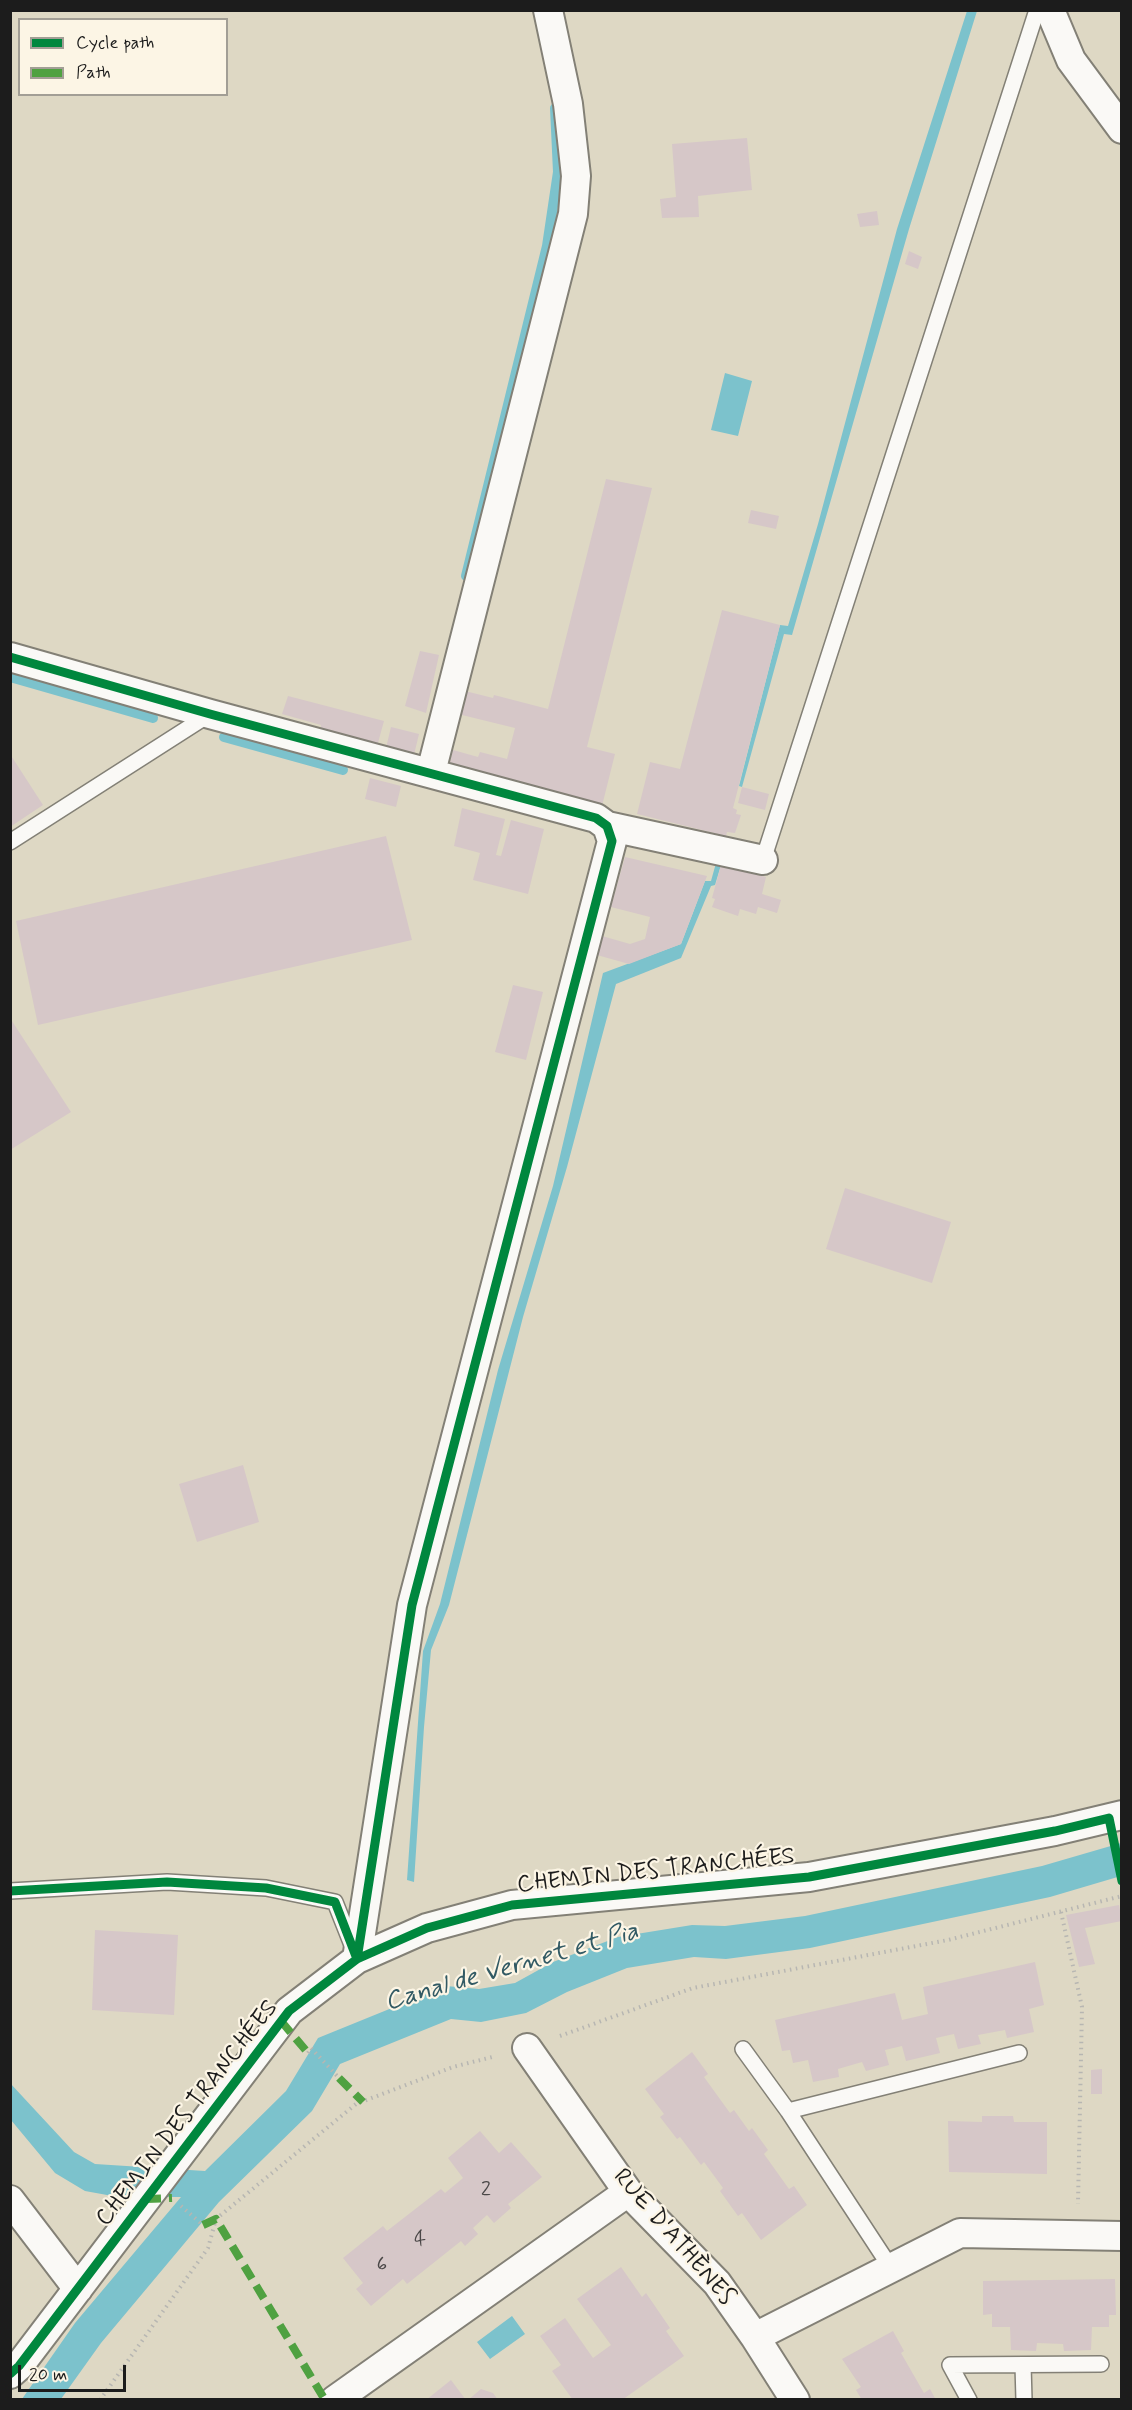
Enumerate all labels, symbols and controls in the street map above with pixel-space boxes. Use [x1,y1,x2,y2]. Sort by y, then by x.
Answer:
legend [18,18,228,96]
text: Cycle path [76,31,154,55]
text: Path [76,61,111,85]
street label: CHEMIN DES TRANCHÉES [516,1843,796,1901]
water label: Canal de Vernet et Pia [382,1917,642,2019]
street label: CHEMIN DES TRANCHÉES [91,1995,285,2233]
street label: RUE D'ATHÈNES [606,2164,740,2312]
house number: 2 [481,2178,491,2204]
house number: 4 [414,2228,426,2254]
house number: 6 [377,2253,387,2279]
scale bar [21,2353,129,2391]
text: 20 m [29,2363,67,2387]

